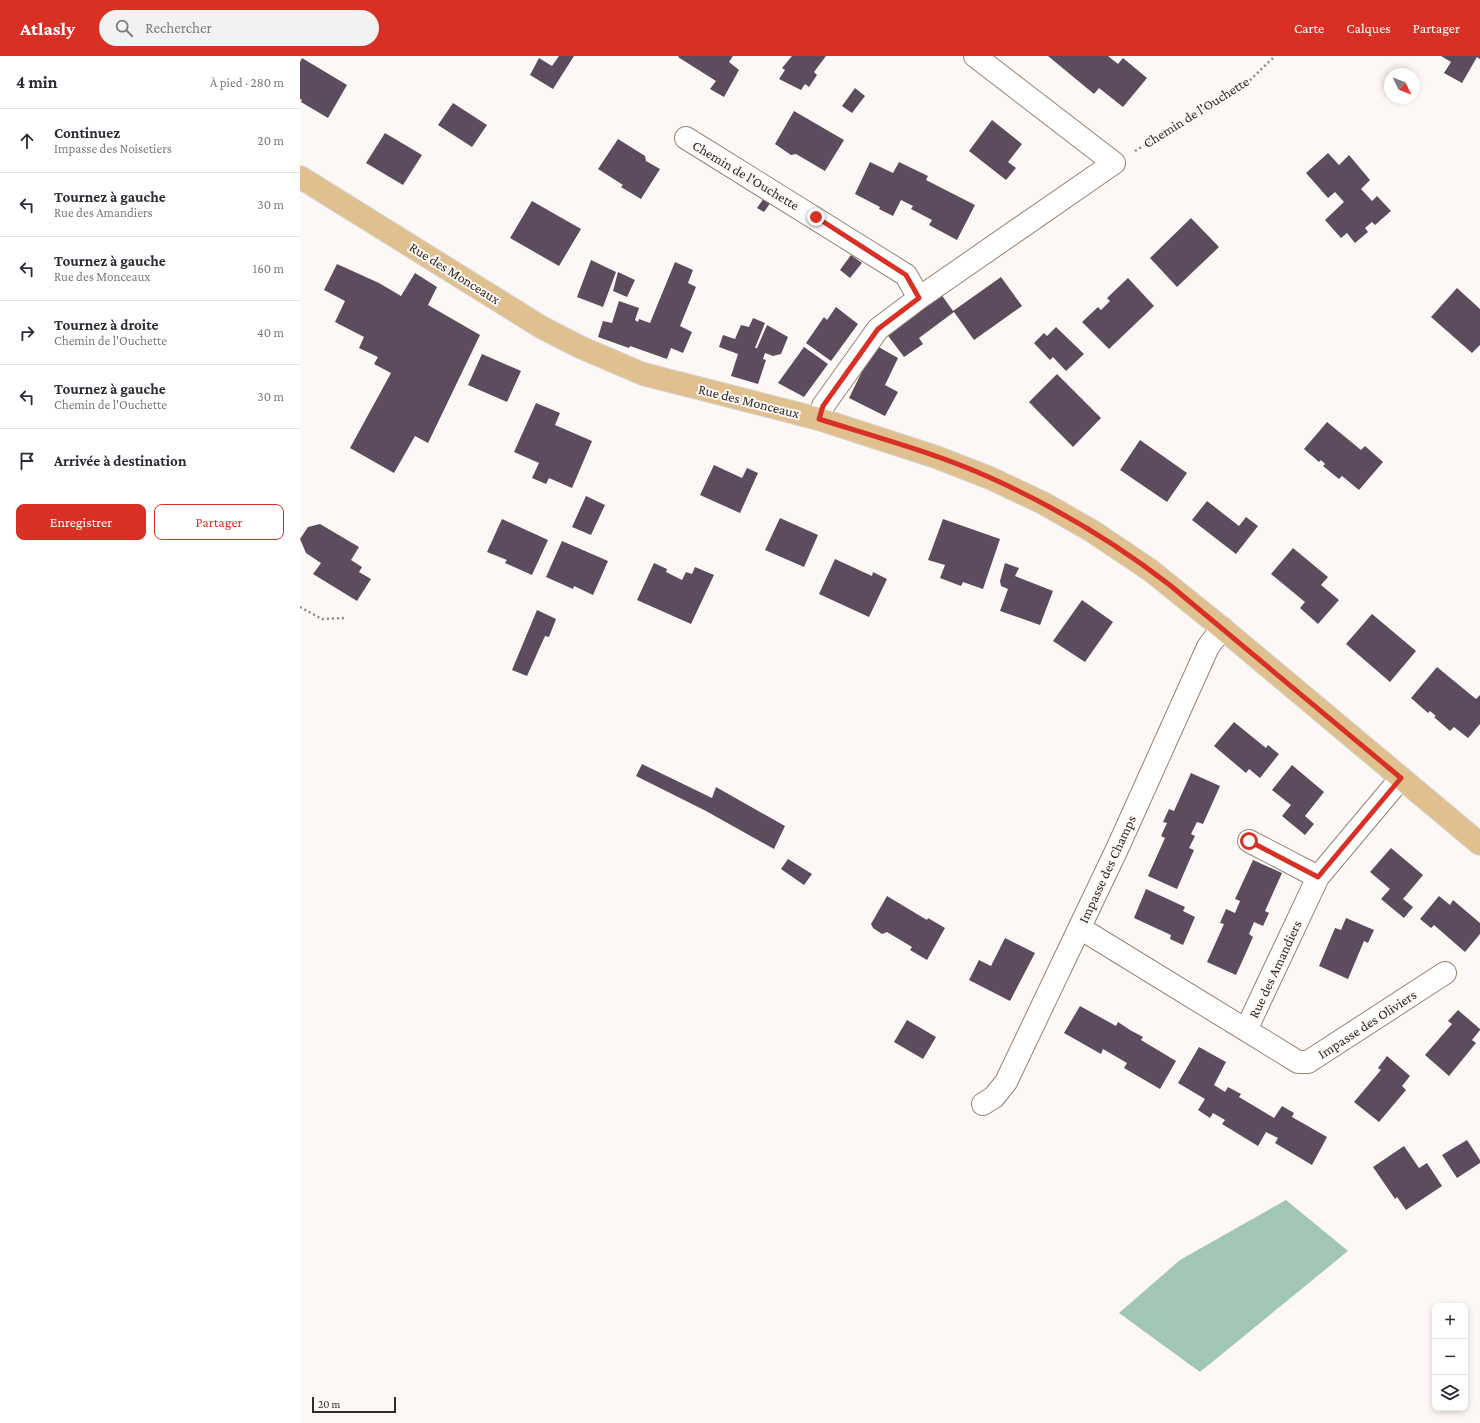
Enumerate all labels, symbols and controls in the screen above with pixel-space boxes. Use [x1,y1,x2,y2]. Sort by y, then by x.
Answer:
search box [99,10,379,46]
icon: search [113,17,135,39]
text: Atlasly [20,18,75,39]
text: Rechercher [145,20,212,36]
text: Carte [1294,20,1324,36]
text: Calques [1346,20,1391,36]
text: Partager [1413,20,1460,36]
north arrow [1384,68,1420,104]
text: 4 min [16,73,58,92]
street label: Chemin de l'Ouchette [1140,73,1252,151]
text: À pied · 280 m [210,75,284,90]
text: Continuez [54,125,120,141]
icon: ahead [16,130,38,152]
text: 20 m [258,133,284,148]
street label: Chemin de l'Ouchette [690,137,802,213]
text: Impasse des Noisetiers [54,141,172,156]
text: Tournez à gauche [54,189,166,205]
icon: left [16,194,38,216]
text: 30 m [258,197,284,212]
text: Rue des Amandiers [54,205,153,220]
route end [807,208,825,226]
street label: Rue des Monceaux [407,239,504,308]
text: Tournez à gauche [54,253,166,269]
icon: left [16,258,38,280]
text: 160 m [253,261,284,276]
text: Rue des Monceaux [54,269,150,284]
text: Tournez à droite [54,317,158,333]
icon: right [16,322,38,344]
text: 40 m [257,325,284,340]
text: Chemin de l'Ouchette [54,333,167,348]
text: Tournez à gauche [54,381,166,397]
street label: Rue des Monceaux [697,381,802,421]
icon: left [16,386,38,408]
text: 30 m [258,389,284,404]
text: Chemin de l'Ouchette [54,397,167,412]
icon: arrive [16,450,38,472]
text: Arrivée à destination [54,453,187,469]
button: Enregistrer [16,504,146,540]
button: Partager [154,504,284,540]
street label: Impasse des Champs [1075,813,1139,925]
route start [1240,832,1258,850]
street label: Rue des Amandiers [1245,917,1305,1021]
street label: Impasse des Oliviers [1315,986,1419,1062]
map controls [1432,1303,1468,1411]
button: + [1432,1303,1468,1339]
button: − [1432,1339,1468,1375]
button: layers [1432,1375,1468,1411]
scale bar [312,1395,396,1414]
text: 20 m [318,1398,340,1410]

